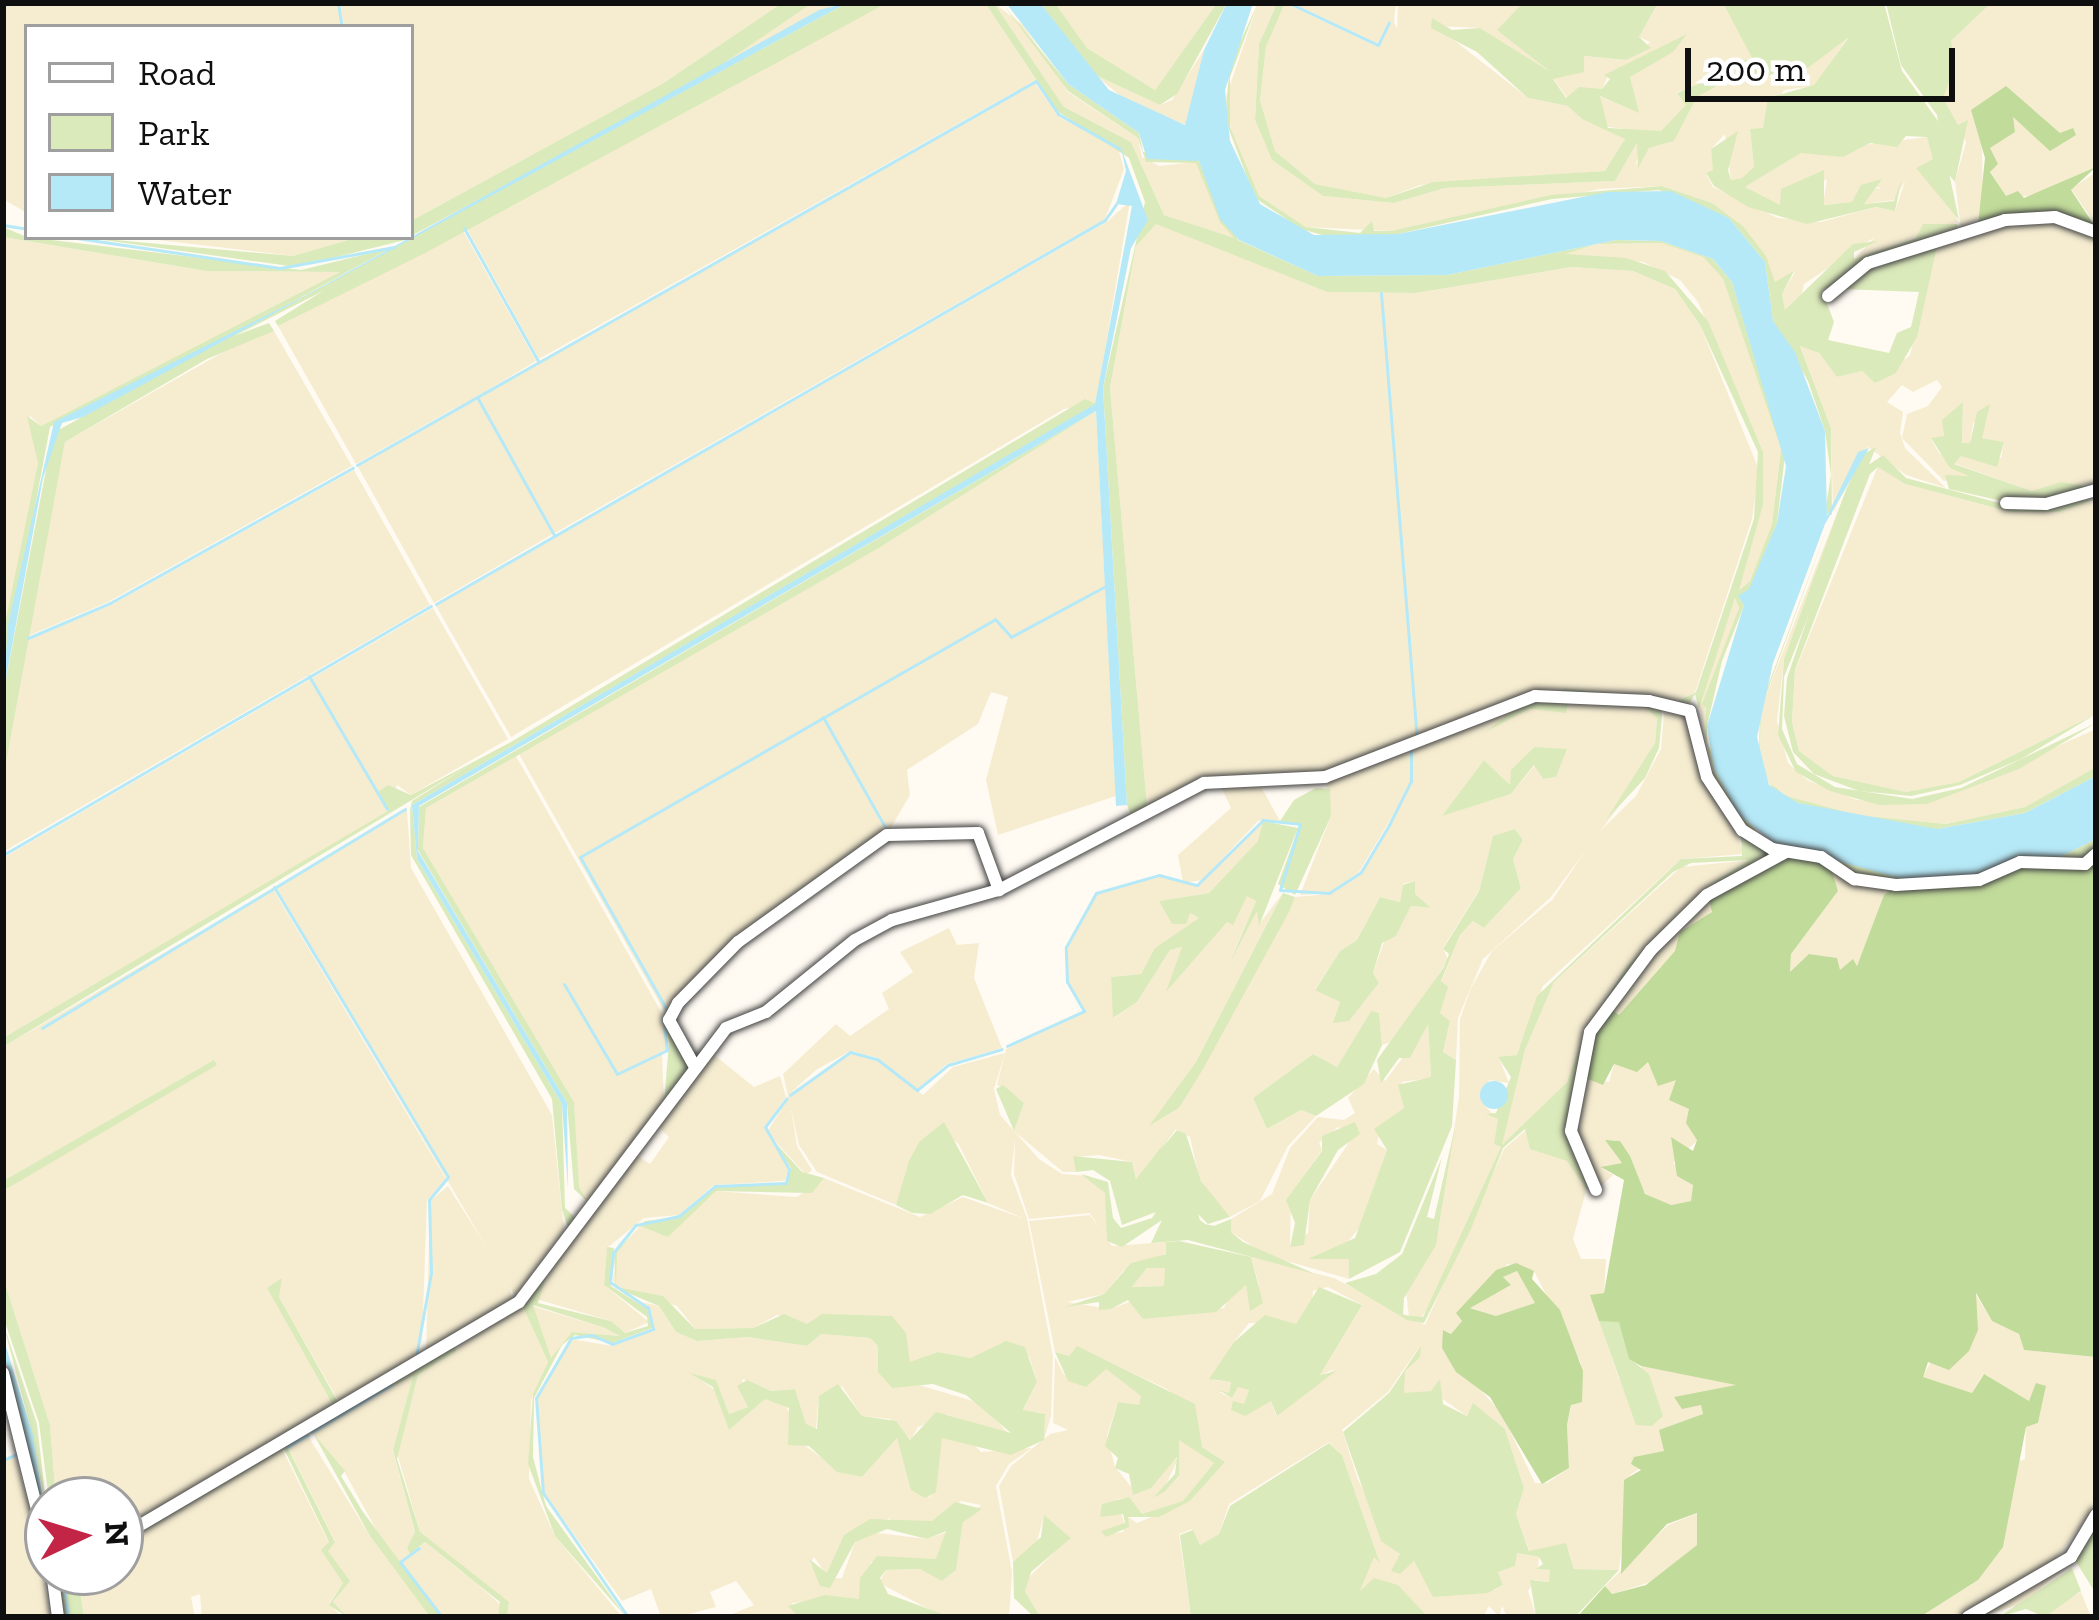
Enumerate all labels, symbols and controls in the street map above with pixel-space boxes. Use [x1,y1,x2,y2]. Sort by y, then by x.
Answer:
legend [24,24,414,240]
scale bar [1691,24,1961,98]
text: 200 m [1706,47,1805,90]
text: Road [138,51,215,94]
text: Park [138,111,209,154]
text: Water [138,171,233,214]
north arrow [24,1476,144,1596]
text: N [97,1520,138,1548]

